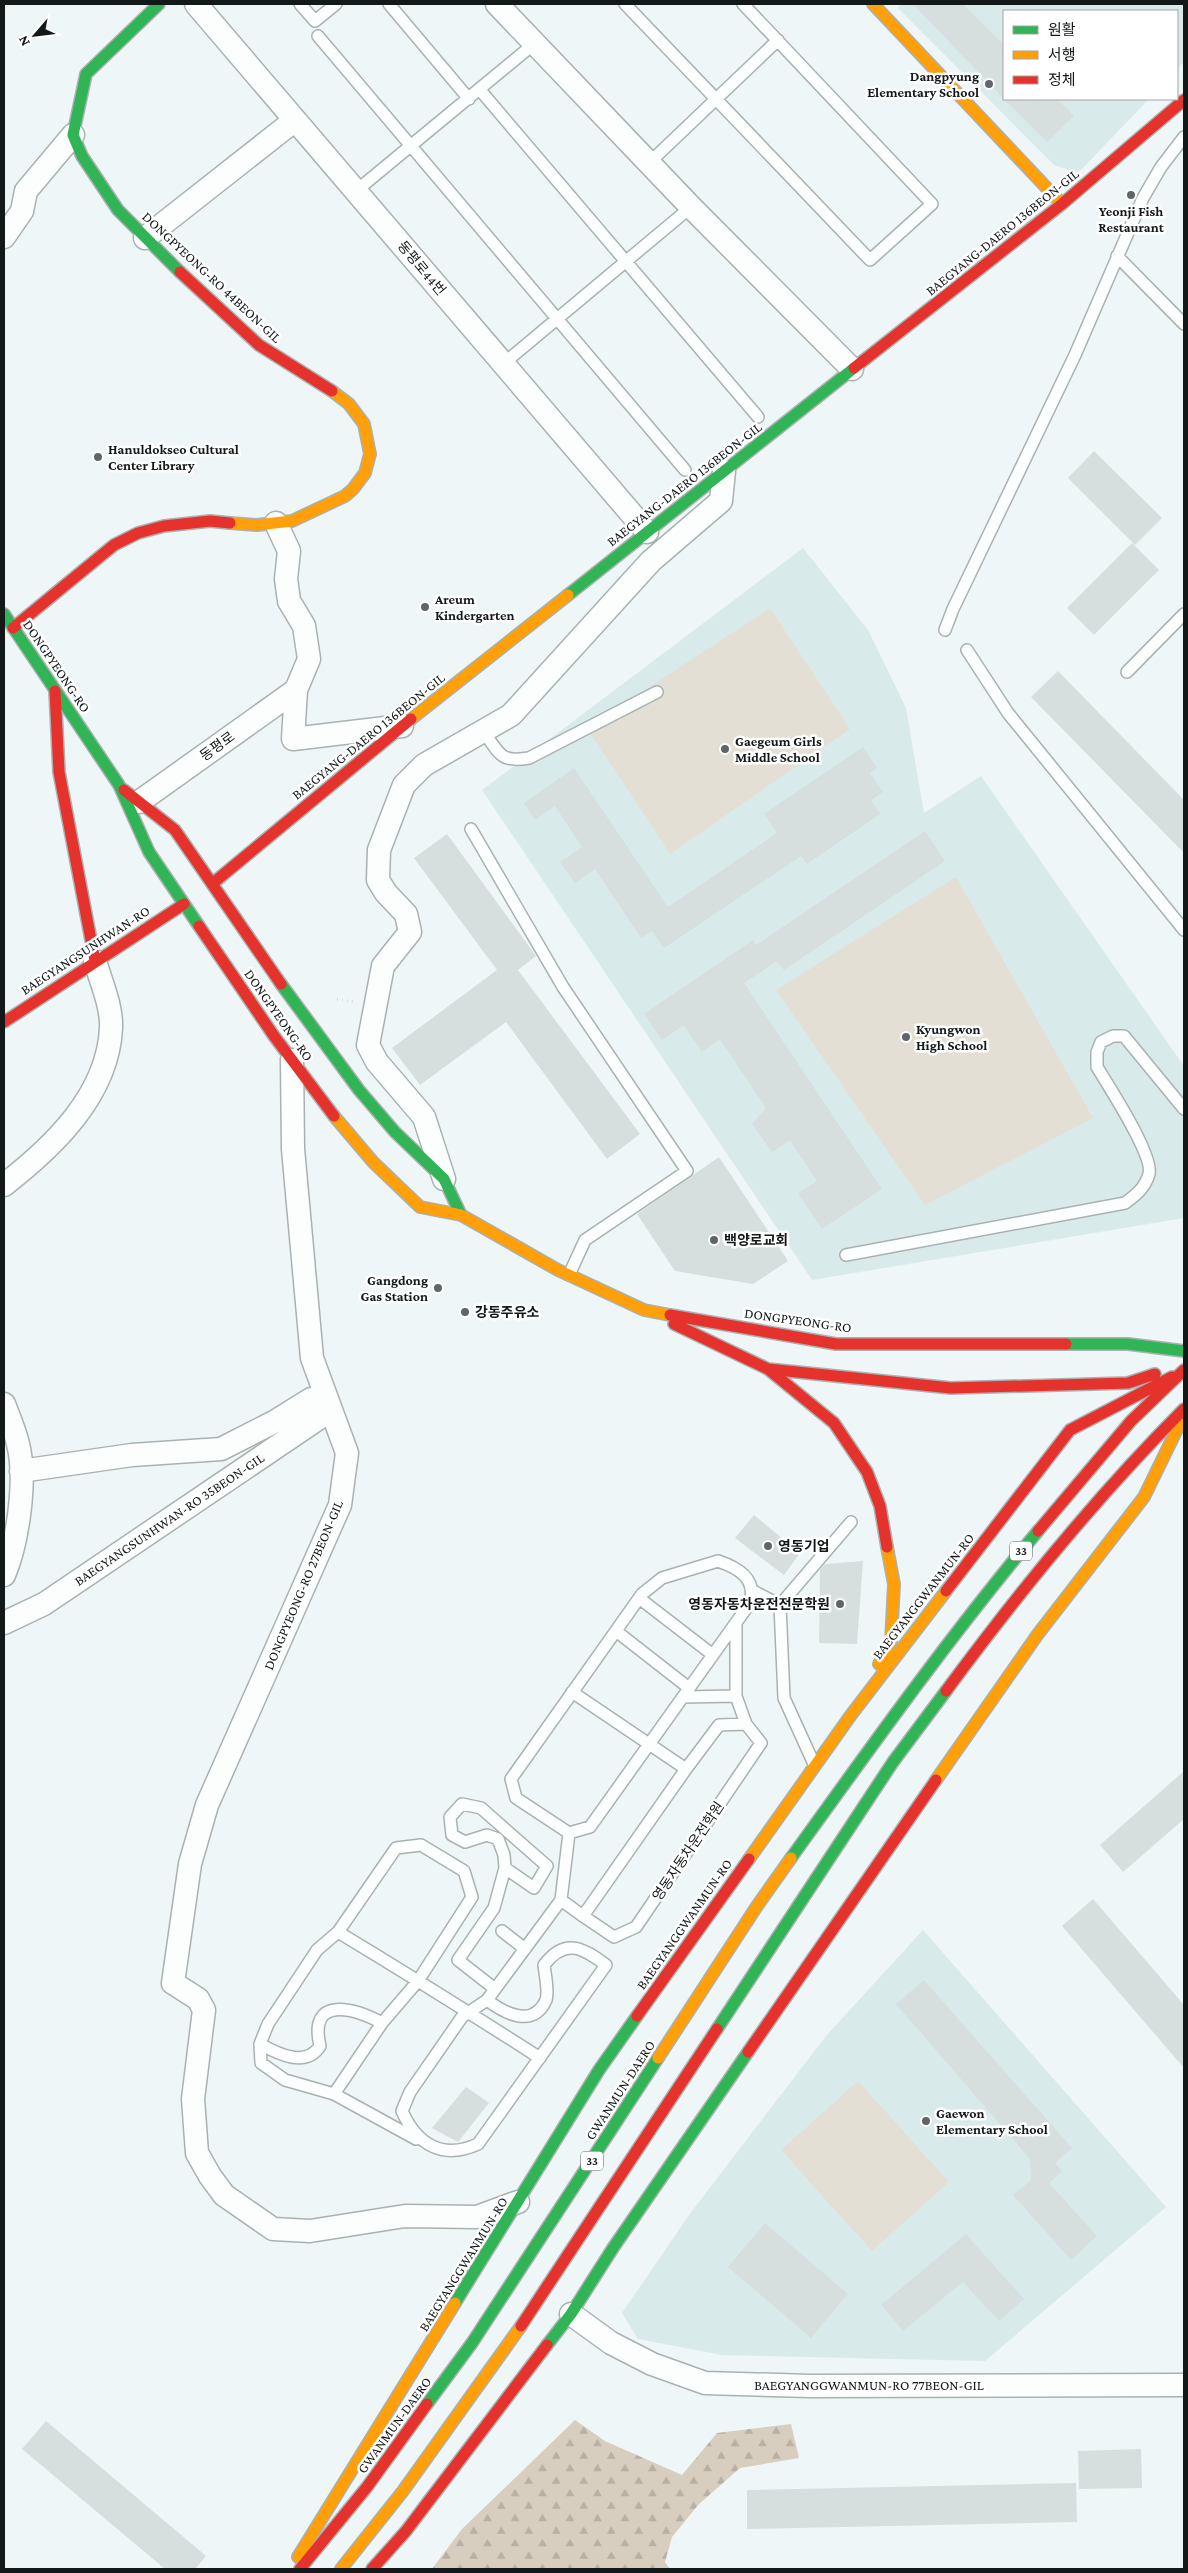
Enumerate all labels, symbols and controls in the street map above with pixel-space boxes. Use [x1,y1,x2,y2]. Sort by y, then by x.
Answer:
north arrow [10,10,60,60]
legend [1003,10,1178,100]
text: 원활 [1048,22,1076,38]
text: N [14,33,33,49]
text: 서행 [1048,47,1076,63]
place label: Dangpyung Elementary School [867,68,979,100]
text: 정체 [1048,72,1076,88]
marker: Dangpyung Elementary School [983,78,995,90]
street label: BAEGYANG-DAERO 136BEON-GIL [922,165,1082,299]
marker: Yeonji Fish Restaurant [1125,189,1137,201]
place label: Yeonji Fish Restaurant [1098,203,1165,235]
street label: DONGPYEONG-RO 44BEON-GIL [139,208,285,346]
street label: 동평로44번 [395,238,449,298]
street label: BAEGYANG-DAERO 136BEON-GIL [604,419,764,549]
place label: Hanuldokseo Cultural Center Library [108,441,239,473]
marker: Hanuldokseo Cultural Center Library [92,451,104,463]
place label: Areum Kindergarten [434,591,514,623]
marker: Areum Kindergarten [419,601,431,613]
street label: DONGPYEONG-RO [20,617,94,715]
street label: BAEGYANG-DAERO 136BEON-GIL [288,669,448,803]
street label: 동평로 [197,728,237,764]
place label: Gaegeum Girls Middle School [735,733,822,765]
marker: Gaegeum Girls Middle School [719,743,731,755]
street label: BAEGYANGSUNHWAN-RO [18,902,152,998]
street label: DONGPYEONG-RO [241,966,317,1064]
place label: Kyungwon High School [916,1021,987,1053]
marker: Kyungwon High School [900,1031,912,1043]
place label: 백양로교회 [724,1232,788,1248]
marker: 백양로교회 [708,1234,720,1246]
place label: Gangdong Gas Station [361,1272,428,1304]
marker: Gangdong Gas Station [432,1282,444,1294]
place label: 강동주유소 [475,1304,540,1320]
street label: DONGPYEONG-RO [743,1305,853,1335]
marker: 강동주유소 [459,1306,471,1318]
street label: BAEGYANGSUNHWAN-RO 35BEON-GIL [71,1449,267,1589]
street label: DONGPYEONG-RO 27BEON-GIL [260,1498,346,1672]
street label: BAEGYANGGWANMUN-RO [869,1530,977,1662]
place label: 영동기업 [778,1538,830,1554]
marker: 영동기업 [762,1540,774,1552]
road number: 33 [1010,1542,1032,1560]
place label: 영동자동차운전전문학원 [688,1596,830,1612]
marker: 영동자동차운전전문학원 [834,1598,846,1610]
street label: 영동자동차운전학원 [649,1798,727,1904]
street label: BAEGYANGGWANMUN-RO [633,1856,735,1992]
street label: GWANMUN-DAERO [582,2037,658,2143]
place label: Gaewon Elementary School [936,2105,1048,2137]
marker: Gaewon Elementary School [920,2115,932,2127]
road number: 33 [581,2152,603,2170]
street label: BAEGYANGGWANMUN-RO [415,2194,511,2334]
street label: GWANMUN-DAERO [354,2374,434,2476]
street label: BAEGYANGGWANMUN-RO 77BEON-GIL [754,2377,984,2393]

